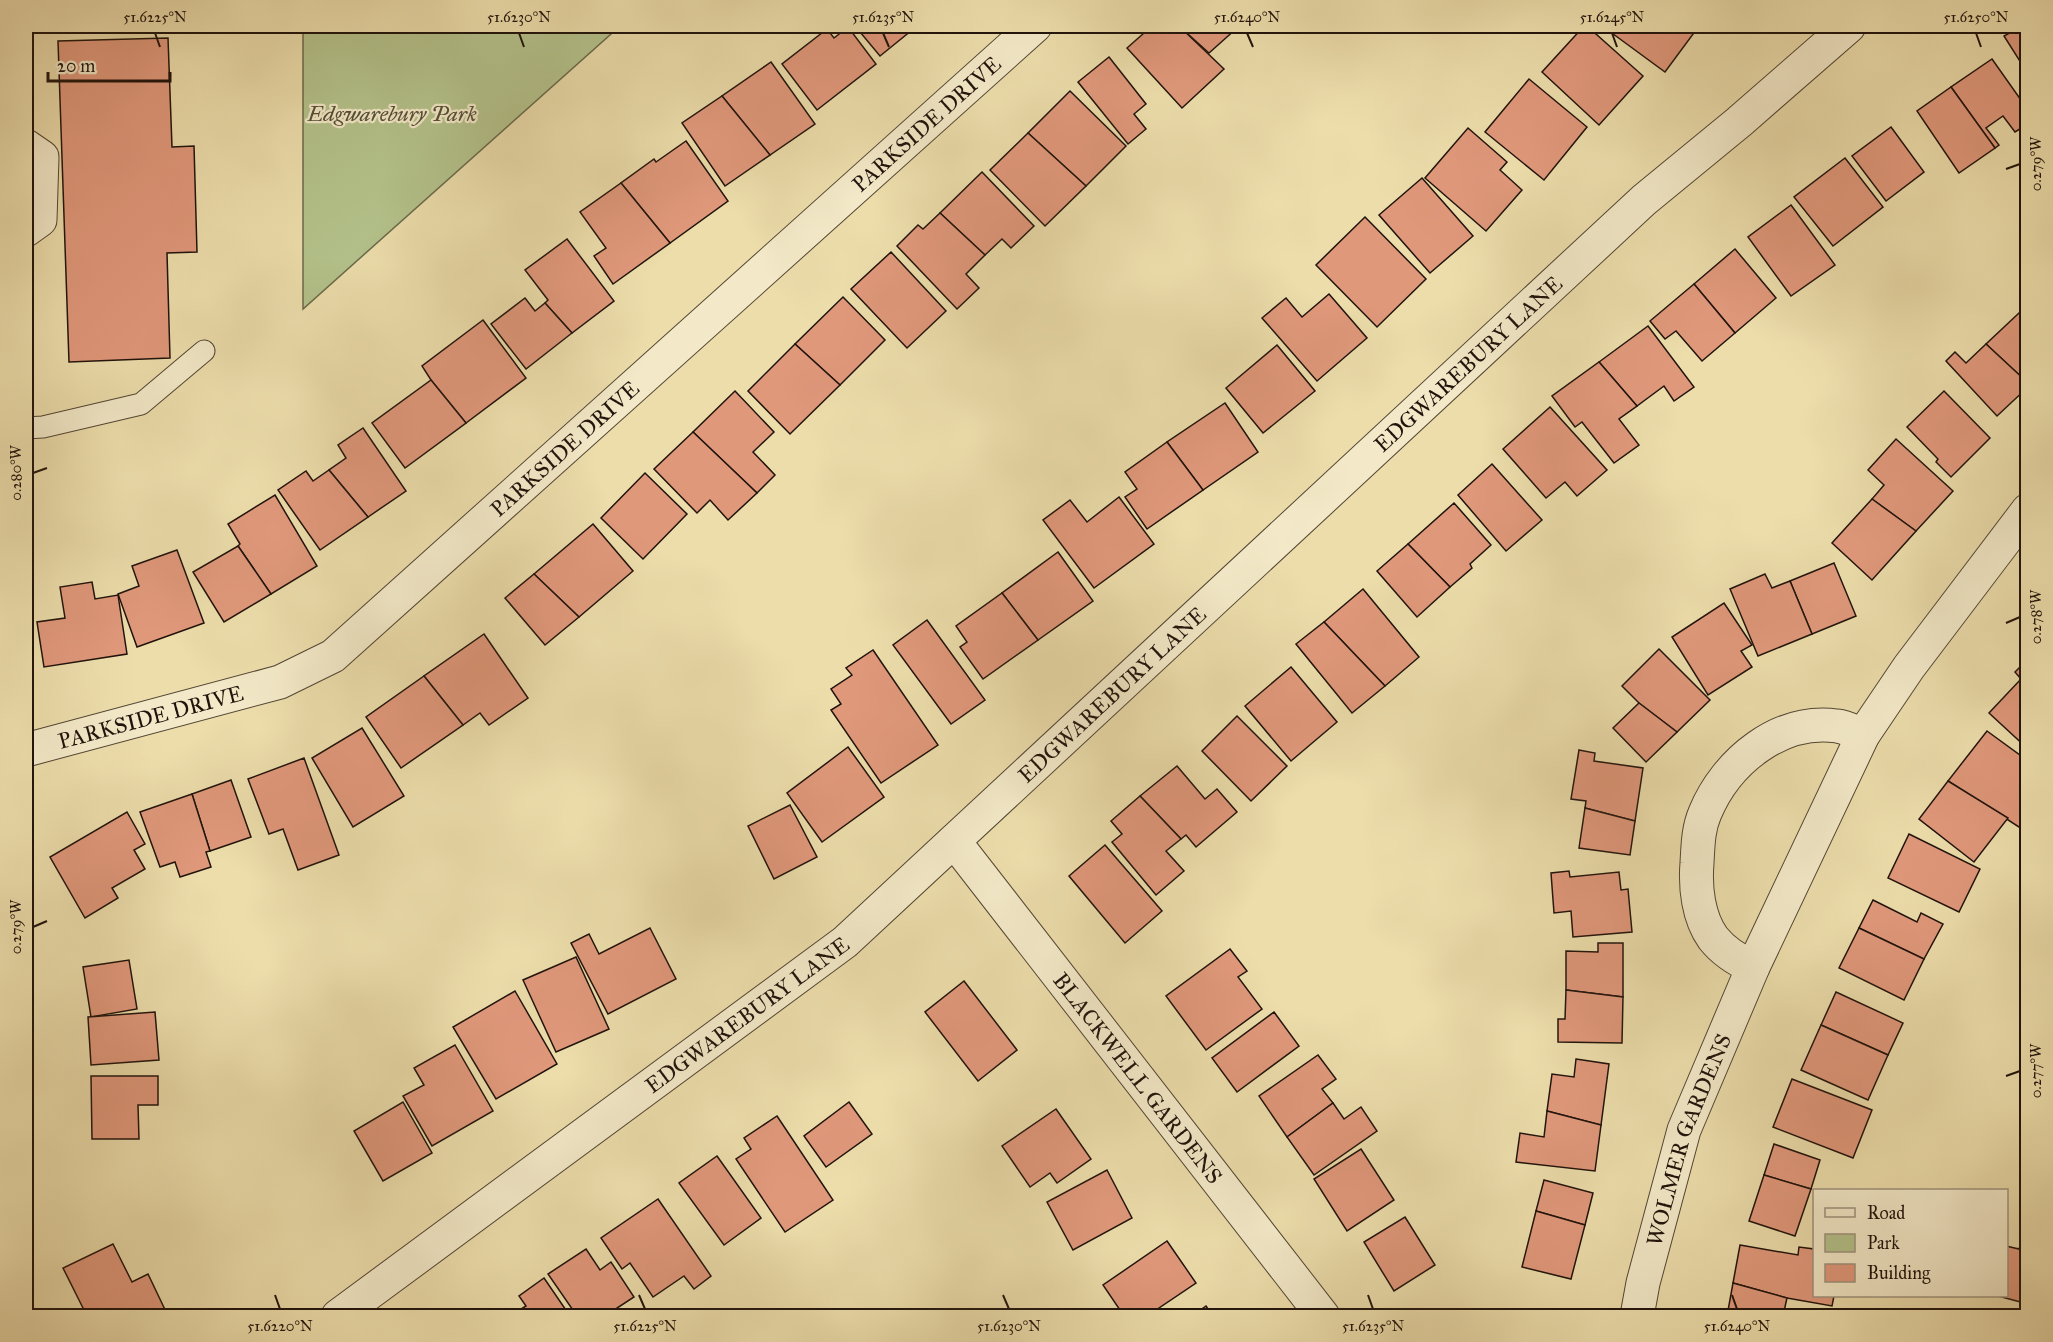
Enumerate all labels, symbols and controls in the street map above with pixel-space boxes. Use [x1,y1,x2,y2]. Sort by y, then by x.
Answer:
text: 51.6225°N [123,8,187,26]
text: 51.6230°N [487,8,551,26]
text: 51.6235°N [852,8,914,26]
text: 51.6240°N [1214,8,1280,26]
text: 51.6245°N [1580,8,1645,26]
text: 51.6250°N [1944,8,2009,26]
scale bar [48,45,170,83]
street label: PARKSIDE DRIVE [847,50,1007,198]
text: 20 m [57,55,95,77]
park label: Edgwarebury Park [306,100,477,127]
text: 0.279°W [2027,136,2045,191]
street label: EDGWAREBURY LANE [1369,270,1568,458]
street label: PARKSIDE DRIVE [485,375,645,522]
text: 0.280°W [7,444,25,501]
text: 0.278°W [2027,589,2045,644]
street label: EDGWAREBURY LANE [1012,601,1212,789]
street label: PARKSIDE DRIVE [55,679,247,755]
text: 0.279°W [7,899,25,954]
street label: EDGWAREBURY LANE [640,931,855,1099]
street label: BLACKWELL GARDENS [1047,967,1228,1189]
street label: WOLMER GARDENS [1641,1030,1737,1249]
text: 0.277°W [2027,1043,2045,1098]
legend [1813,1189,2008,1297]
text: Road [1867,1202,1905,1224]
text: Park [1867,1232,1900,1254]
text: Building [1867,1262,1931,1285]
text: 51.6220°N [247,1317,313,1335]
text: 51.6225°N [613,1317,677,1335]
text: 51.6230°N [977,1317,1041,1335]
text: 51.6235°N [1342,1317,1404,1335]
text: 51.6240°N [1704,1317,1770,1335]

